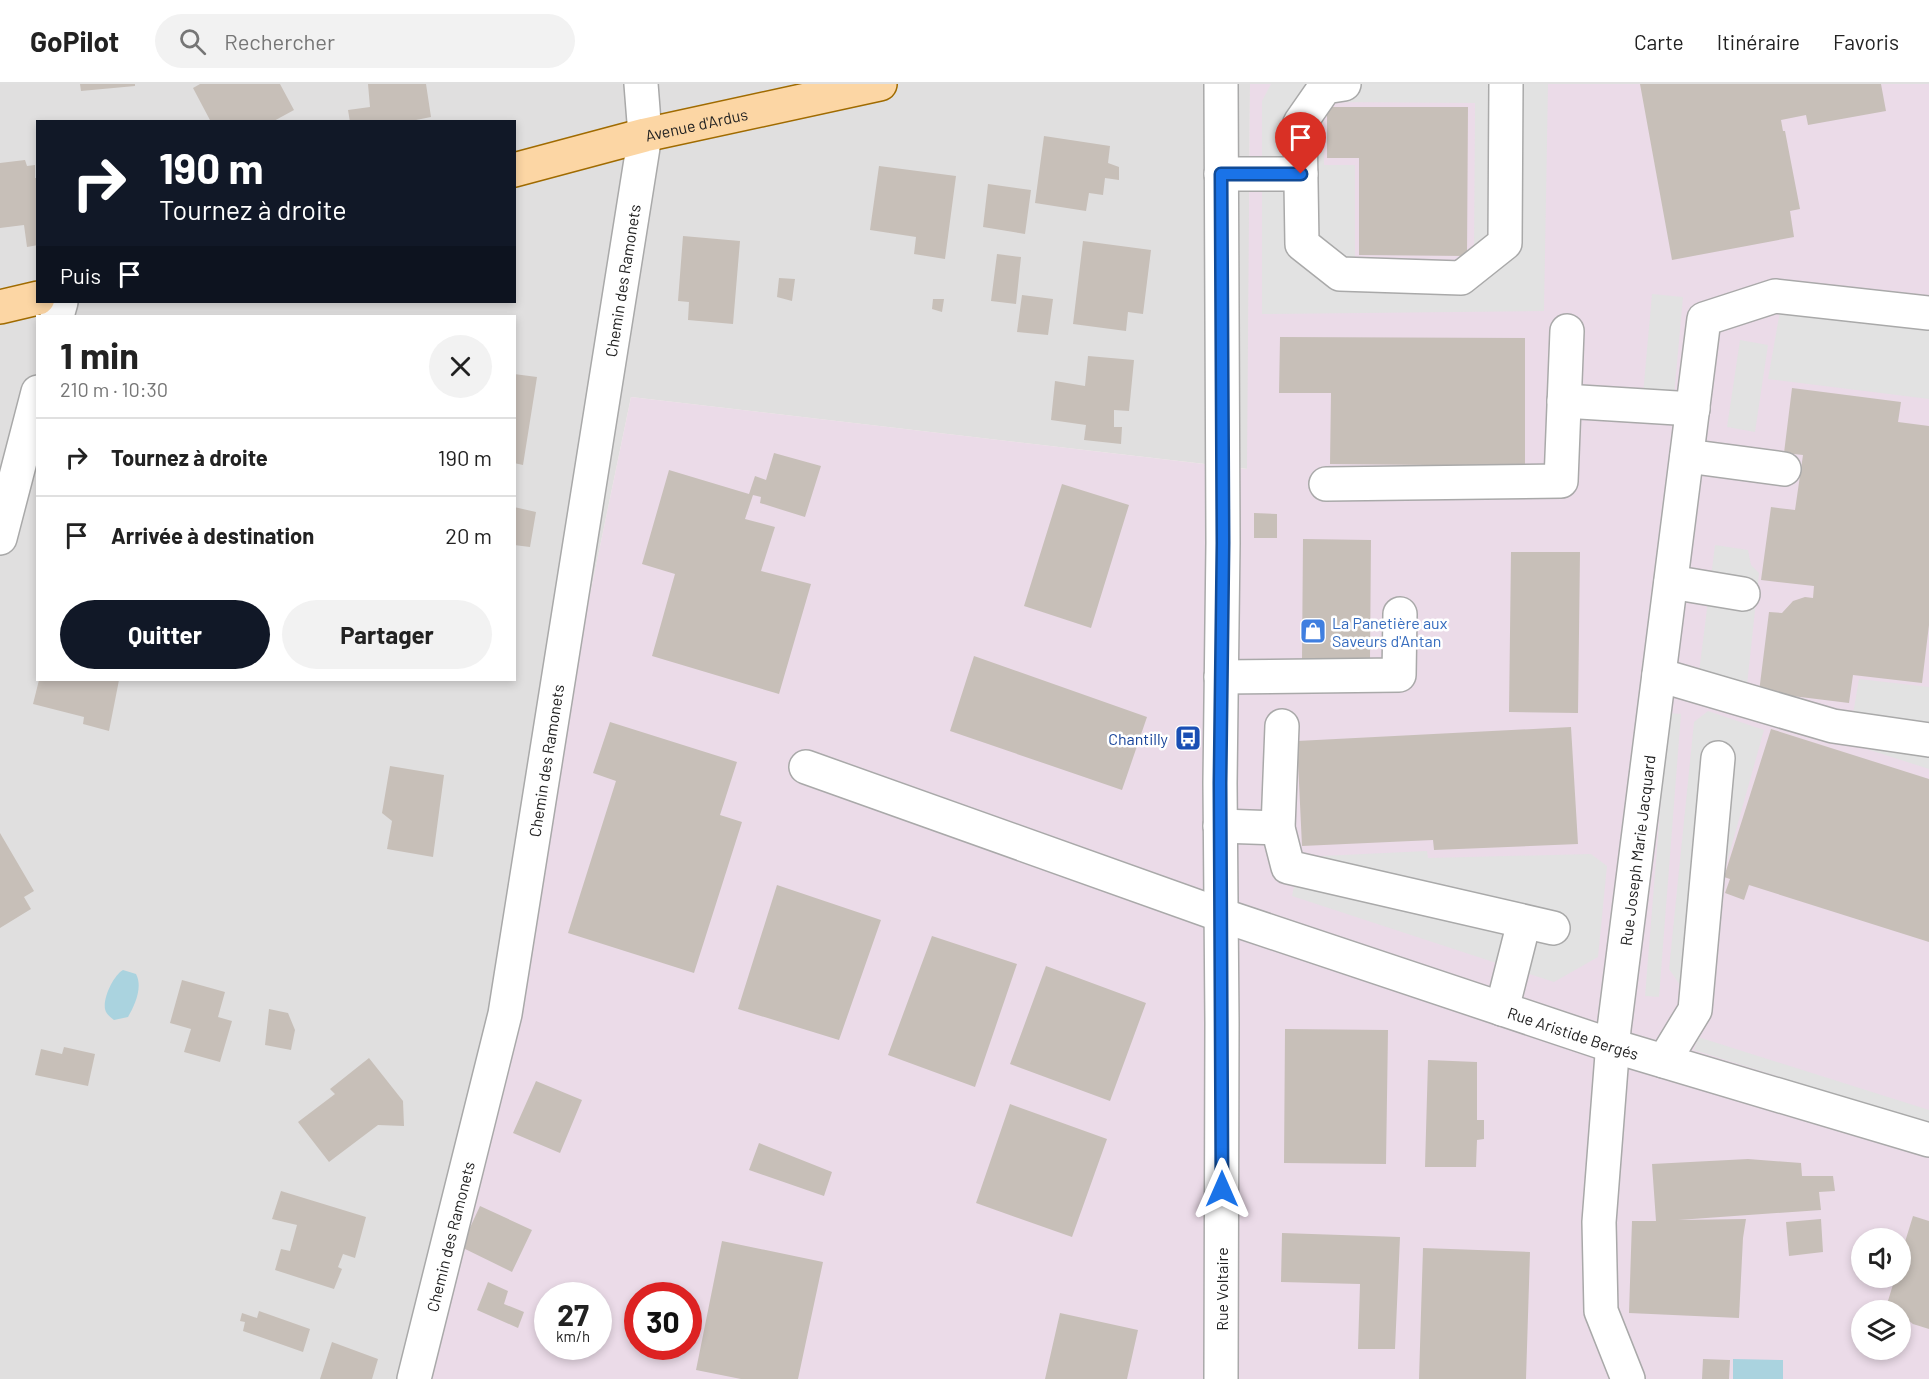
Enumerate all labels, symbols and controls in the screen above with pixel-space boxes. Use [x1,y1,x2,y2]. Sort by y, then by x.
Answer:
search box [155,14,575,68]
text: GoPilot [30,24,119,58]
icon: search [176,25,209,58]
text: Rechercher [224,28,335,54]
text: Carte [1634,29,1684,54]
text: Itinéraire [1717,29,1800,54]
text: Favoris [1833,29,1899,54]
street label: Avenue d'Ardus [643,104,749,144]
pin [1275,112,1326,174]
icon: arrive [1284,121,1317,154]
text: 190 m [159,142,264,192]
icon: right [60,144,138,222]
text: Tournez à droite [159,193,347,225]
street label: Chemin des Ramonets [600,203,643,358]
icon: arrive [113,258,146,291]
text: Puis [60,262,101,288]
text: 1 min [60,333,139,376]
button: close [429,335,492,398]
text: 210 m · 10:30 [60,377,168,401]
icon: right [60,441,93,474]
text: Tournez à droite [111,444,268,470]
text: 190 m [438,444,492,470]
icon: arrive [60,519,93,552]
text: Arrivée à destination [111,522,314,548]
text: 20 m [445,522,492,548]
button: Quitter [60,600,270,669]
button: Partager [282,600,492,669]
place label: La Panetière aux Saveurs d'Antan [1332,613,1448,650]
shop icon: La Panetière aux Saveurs d'Antan [1298,616,1328,646]
street label: Chemin des Ramonets [524,683,567,838]
bus stop icon: Chantilly [1173,723,1203,753]
place label: Chantilly [1108,729,1169,748]
street label: Rue Joseph Marie Jacquard [1615,754,1658,947]
street label: Rue Aristide Bergés [1505,1002,1641,1063]
position arrow [1190,1157,1254,1221]
street label: Chemin des Ramonets [422,1159,477,1314]
map controls [1851,1228,1911,1360]
button: sound [1851,1228,1911,1288]
street label: Rue Voltaire [1212,1247,1231,1331]
speed limit sign: 30 [624,1282,702,1360]
text: 27 [557,1296,589,1332]
button: layers [1851,1300,1911,1360]
text: km/h [556,1327,590,1345]

